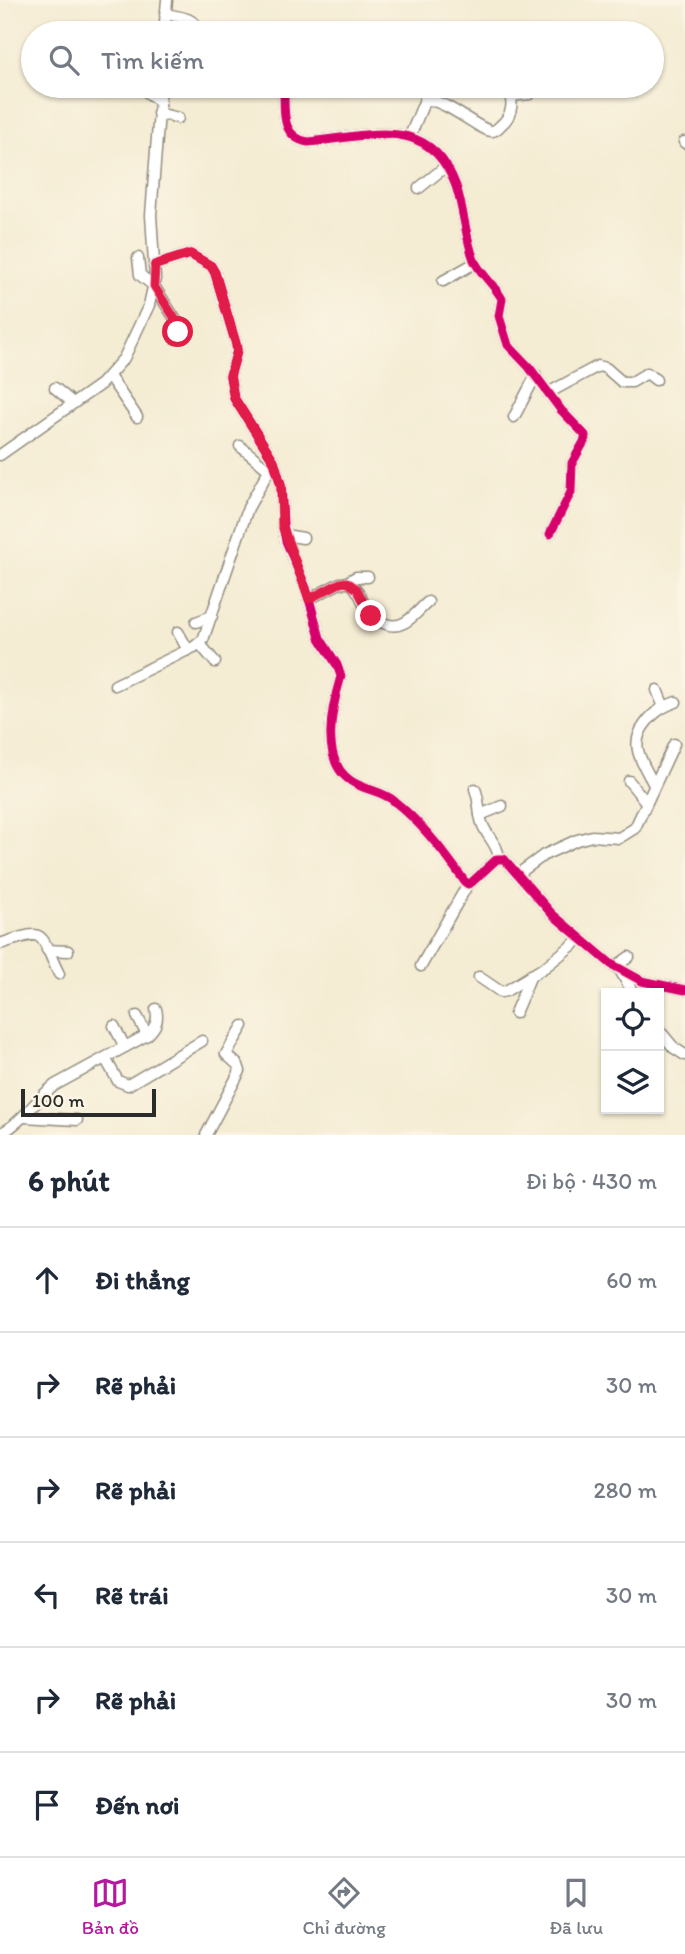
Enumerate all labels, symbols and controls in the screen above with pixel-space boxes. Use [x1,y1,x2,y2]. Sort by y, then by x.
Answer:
search box [21,21,664,98]
icon: search [45,41,83,79]
text: Tìm kiếm [101,44,204,76]
route start [162,316,193,347]
route end [355,600,386,631]
map controls [601,988,664,1114]
button: locate [601,988,664,1051]
button: layers [601,1051,664,1114]
scale bar [21,1086,156,1118]
text: 100 m [32,1089,84,1112]
text: 6 phút [28,1162,110,1199]
text: Đi bộ · 430 m [526,1167,657,1195]
icon: ahead [28,1261,66,1299]
text: Đi thẳng [95,1264,190,1296]
text: 60 m [606,1266,657,1294]
icon: right [28,1366,66,1404]
text: Rẽ phải [95,1369,176,1401]
text: 30 m [606,1371,657,1399]
icon: right [28,1471,66,1509]
text: Rẽ phải [95,1474,176,1506]
text: 280 m [594,1476,657,1504]
icon: left [28,1576,66,1614]
text: Rẽ trái [95,1579,169,1611]
text: 30 m [606,1581,657,1609]
icon: right [28,1681,66,1719]
text: Rẽ phải [95,1684,176,1716]
text: 30 m [606,1686,657,1714]
icon: arrive [28,1786,66,1824]
text: Đến nơi [95,1789,180,1821]
tab: Bản đồ [82,1874,139,1939]
tab: Chỉ đường [302,1874,386,1939]
tab: Đã lưu [549,1874,603,1939]

